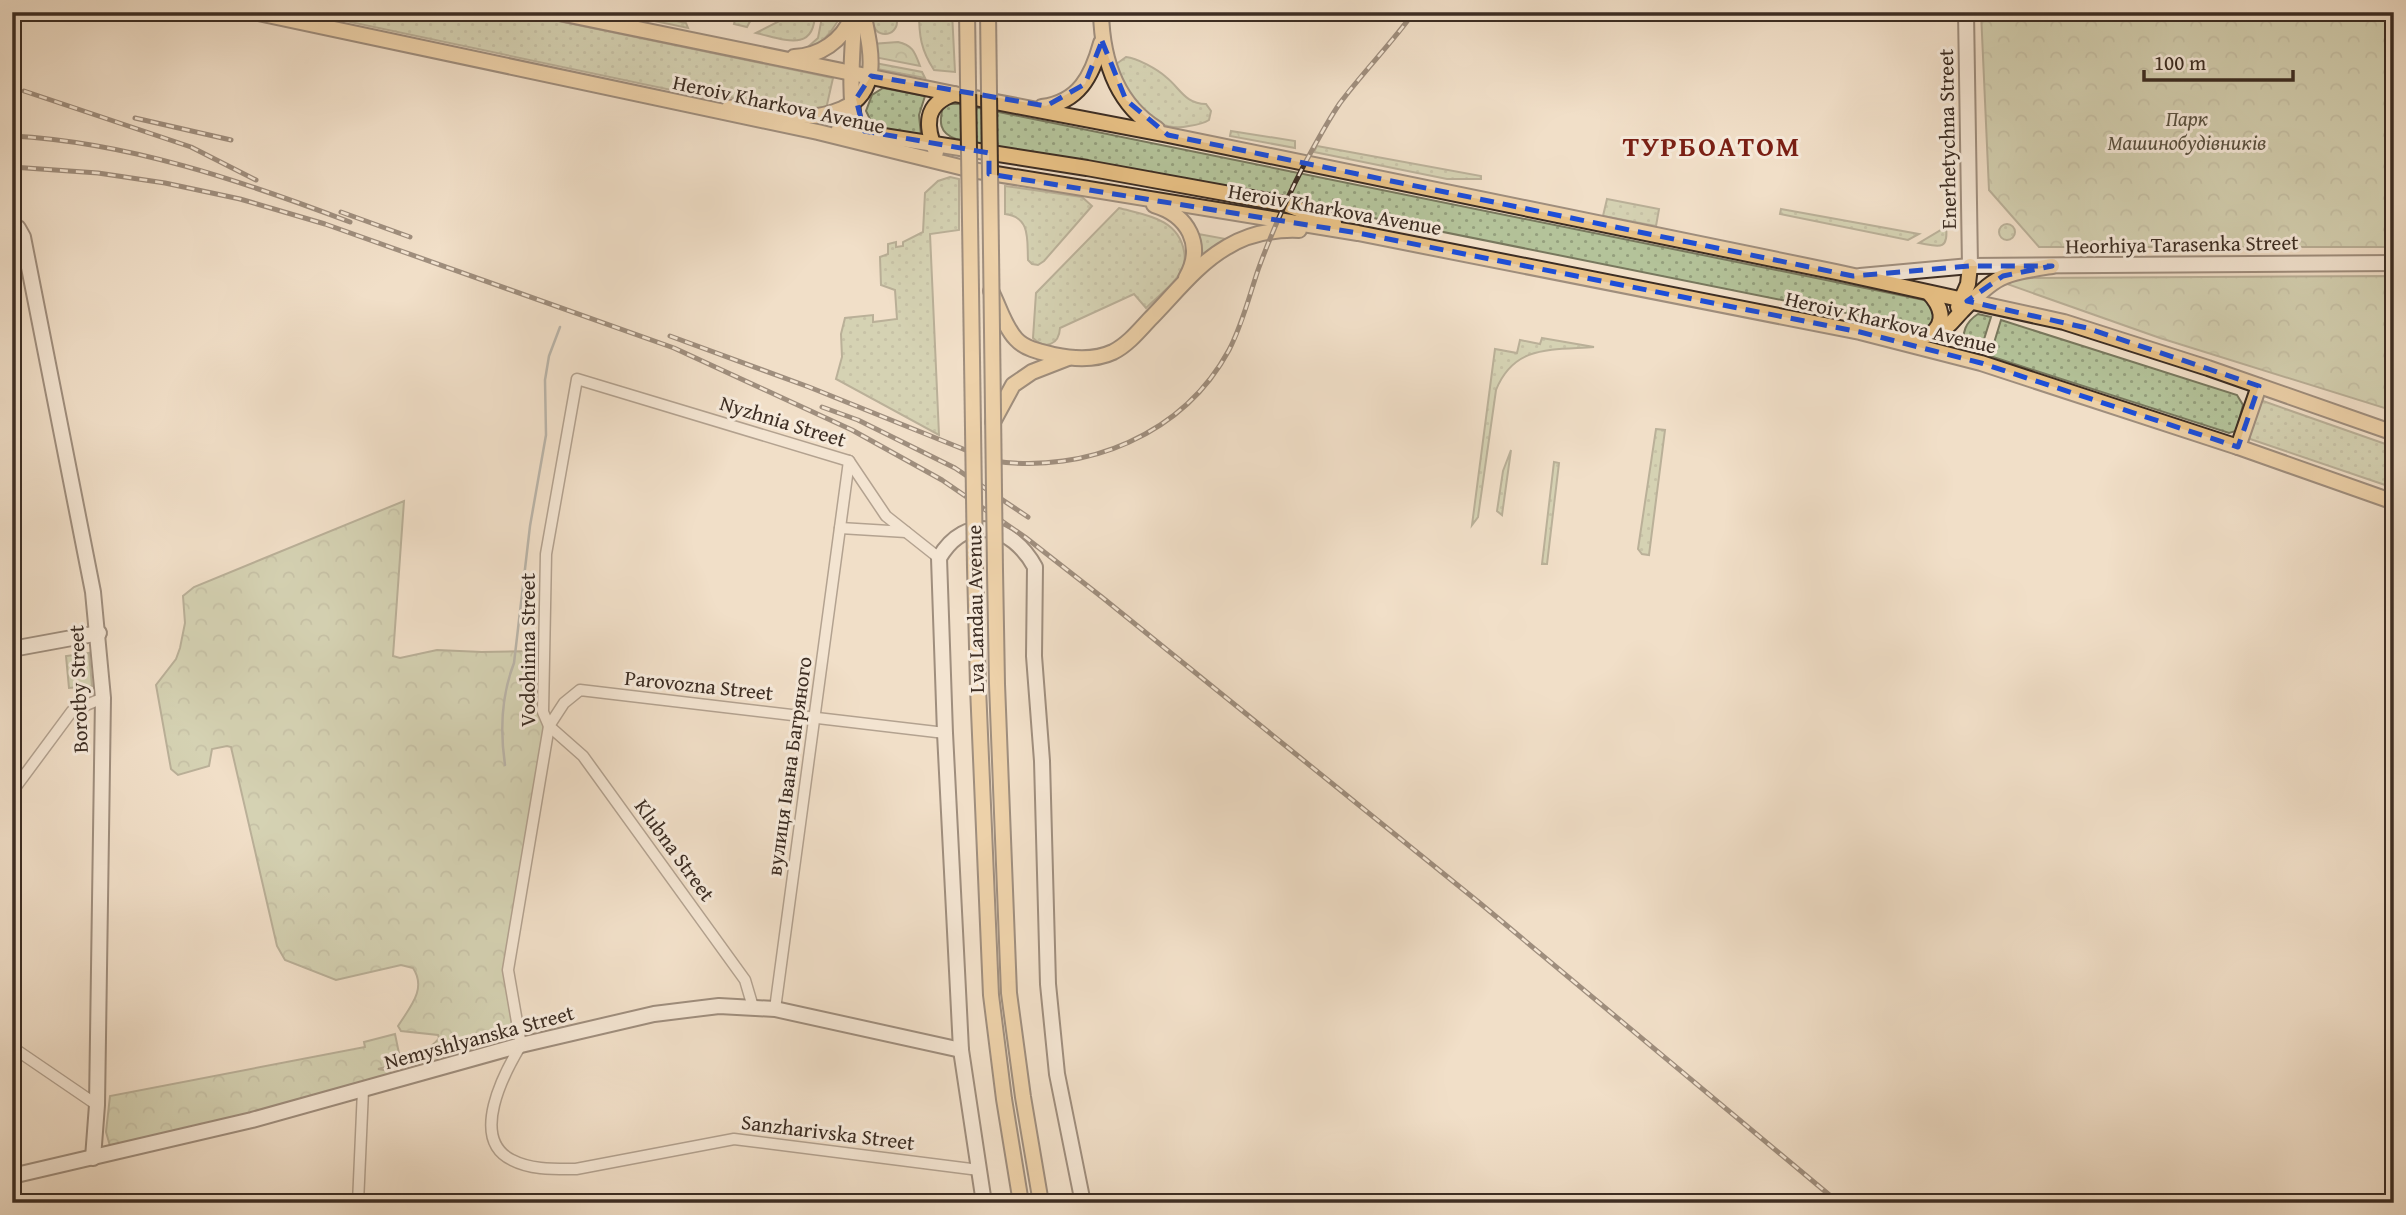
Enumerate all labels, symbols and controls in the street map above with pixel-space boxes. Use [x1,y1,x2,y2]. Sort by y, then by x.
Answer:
scale bar [2144,38,2292,82]
text: 100 m [2154,47,2206,78]
street label: Enerhetychna Street [1930,48,1964,230]
street label: Heroiv Kharkova Avenue [670,66,888,142]
park label: Парк Машинобудівників [2108,103,2266,158]
district label: ТУРБОАТОМ [1623,125,1801,166]
street label: Heroiv Kharkova Avenue [1226,175,1444,243]
street label: Heorhiya Tarasenka Street [2065,226,2299,262]
street label: Heroiv Kharkova Avenue [1782,283,2000,361]
street label: Nyzhnia Street [716,387,850,455]
street label: Lva Landau Avenue [958,524,992,693]
street label: Vodohinna Street [512,572,543,727]
street label: Borotby Street [60,624,96,754]
street label: вулиця Івана Багряного [758,654,820,878]
street label: Parovozna Street [623,662,775,708]
street label: Klubna Street [627,792,723,908]
street label: Nemyshlyanska Street [380,997,578,1077]
street label: Sanzharivska Street [739,1106,917,1158]

